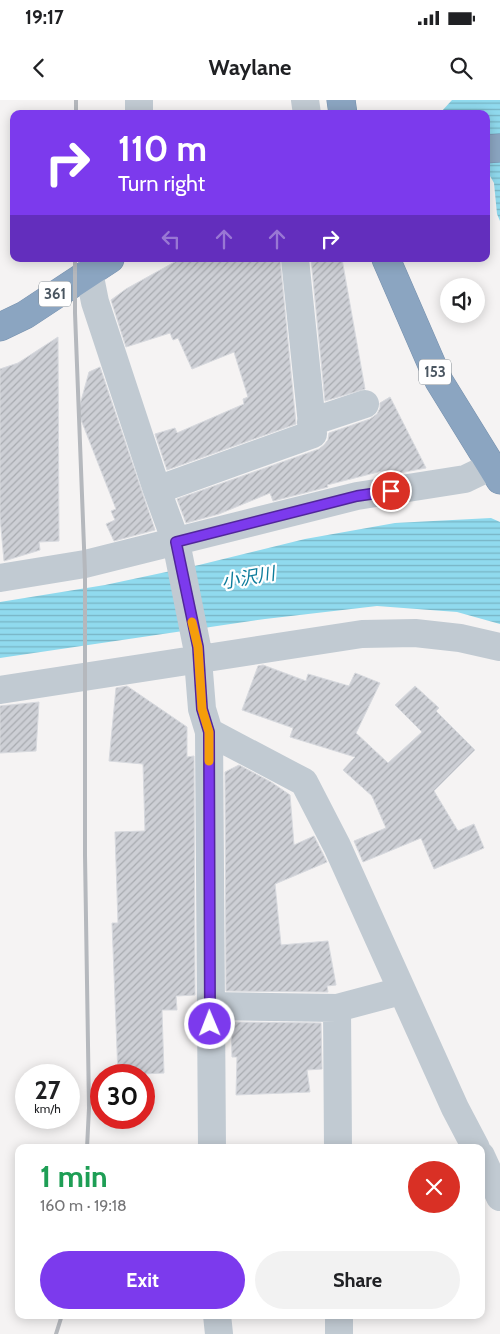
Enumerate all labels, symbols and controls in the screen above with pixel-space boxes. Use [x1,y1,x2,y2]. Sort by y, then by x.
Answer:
text: 19:17 [25,6,64,29]
icon: back [25,54,53,82]
text: Waylane [209,54,291,81]
icon: search [447,54,475,82]
text: 110 m [118,127,207,170]
icon: right [35,130,100,195]
text: Turn right [118,170,205,197]
icon: left [157,225,185,253]
icon: ahead [210,225,238,253]
icon: ahead [263,225,291,253]
icon: right [316,225,344,253]
map controls [440,278,485,323]
button: sound [440,278,485,323]
road number: 361 [39,282,71,306]
road number: 153 [419,360,451,384]
pin [370,470,412,512]
icon: arrive [377,477,405,505]
water label: 小沢川 [220,562,278,594]
position arrow [183,997,235,1049]
speed limit sign: 30 [90,1064,155,1129]
text: 27 [35,1075,60,1105]
text: km/h [34,1101,61,1116]
text: 1 min [40,1158,108,1195]
button: close [408,1161,460,1213]
text: 160 m · 19:18 [40,1196,127,1215]
button: Exit [40,1251,245,1309]
button: Share [255,1251,460,1309]

